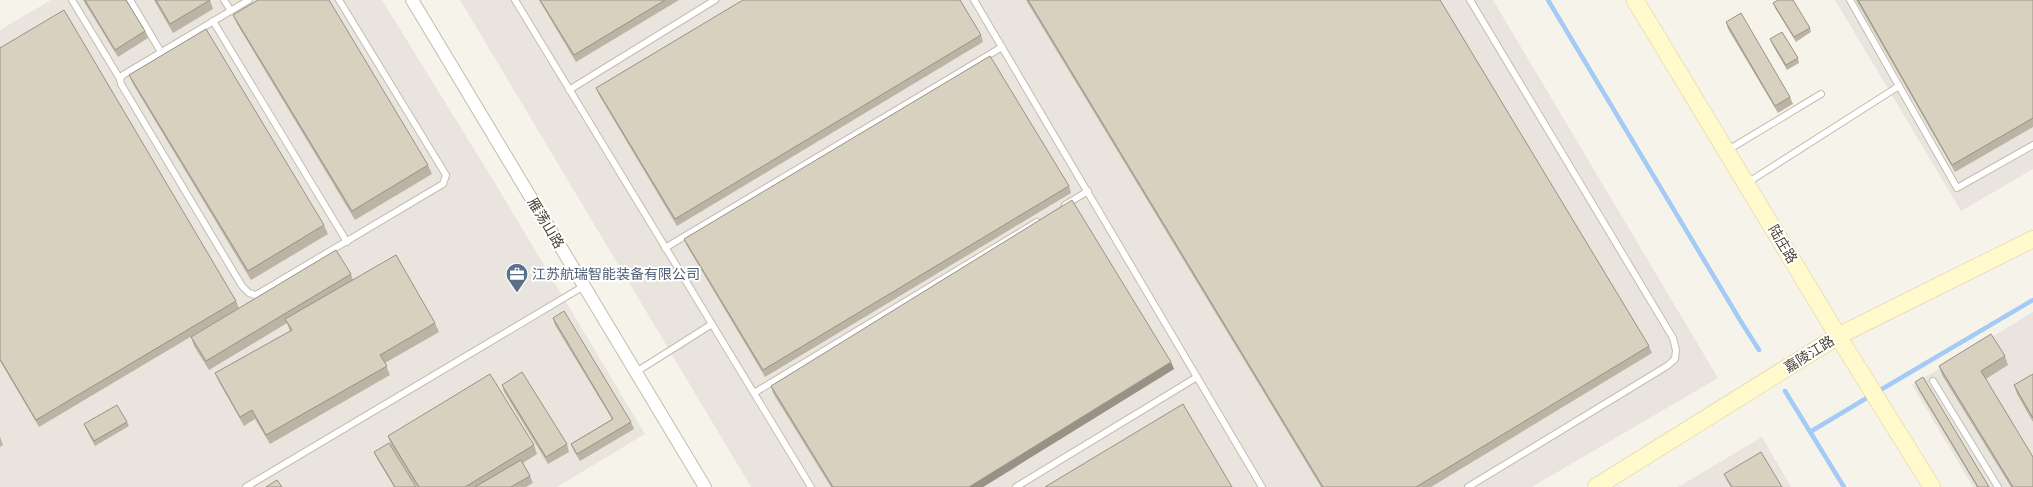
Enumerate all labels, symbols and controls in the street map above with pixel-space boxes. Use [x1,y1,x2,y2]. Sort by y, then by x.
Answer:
street label: 雁荡山路 [524,194,568,252]
street label: 陆庄路 [1764,221,1802,267]
office icon: 江苏航瑞智能装备有限公司 [504,261,530,294]
place label: 江苏航瑞智能装备有限公司 [532,265,700,283]
street label: 嘉陵江路 [1780,332,1838,376]

